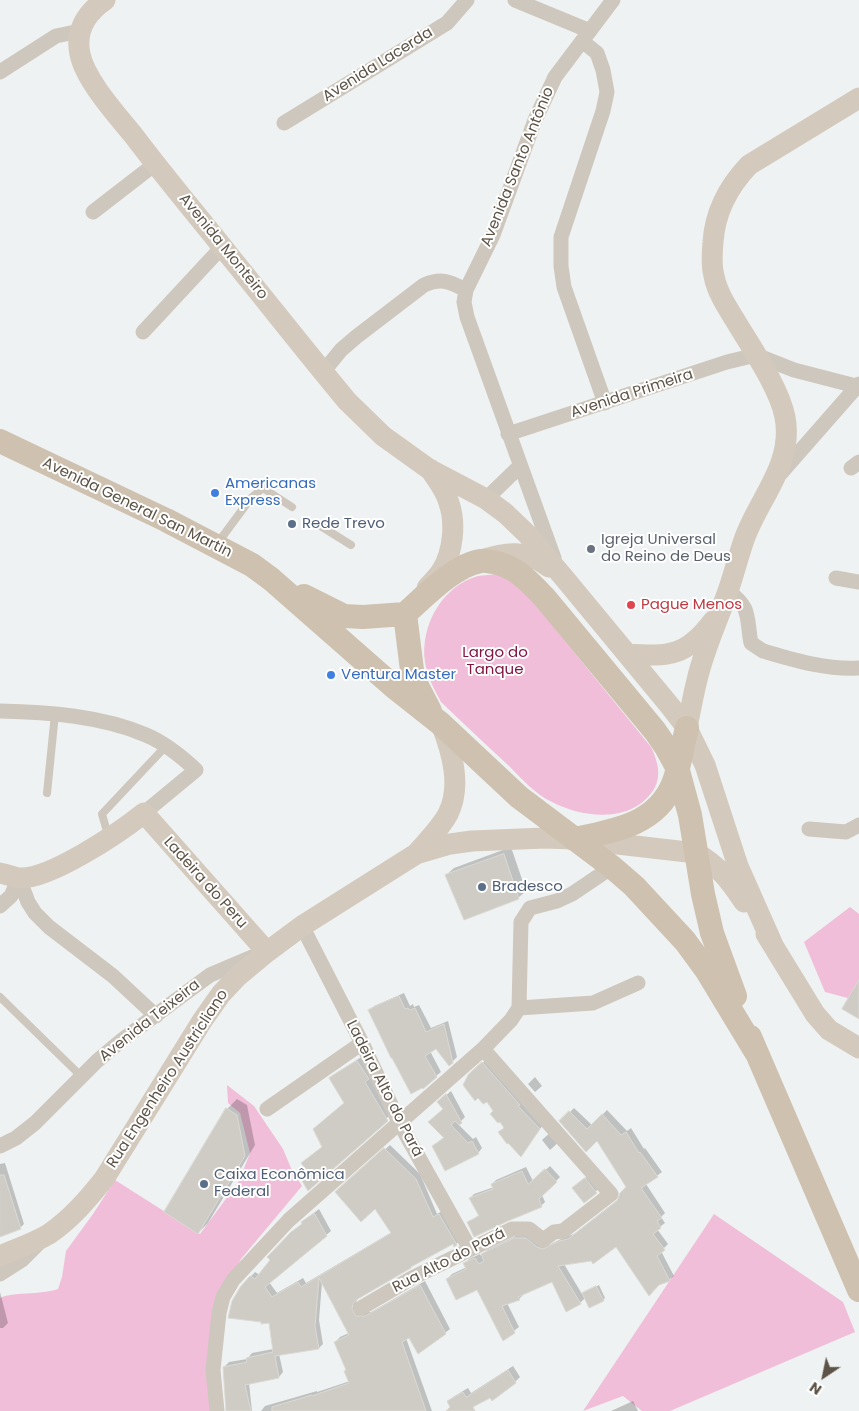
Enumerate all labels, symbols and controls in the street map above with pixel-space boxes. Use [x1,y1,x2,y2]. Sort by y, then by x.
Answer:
street label: Avenida Lacerda [320,24,436,106]
street label: Avenida Santo Antônio [478,85,558,249]
street label: Avenida Monteiro [175,190,271,304]
street label: Avenida Primeira [569,366,695,422]
street label: Avenida General San Martin [39,454,235,562]
place label: Americanas Express [225,475,316,510]
marker: Americanas Express [209,487,221,499]
place label: Rede Trevo [302,515,385,533]
marker: Rede Trevo [286,518,298,530]
place label: Igreja Universal do Reino de Deus [601,531,731,566]
marker: Igreja Universal do Reino de Deus [585,543,597,555]
place label: Pague Menos [641,596,742,614]
marker: Pague Menos [625,599,637,611]
park label: Largo do Tanque [462,644,528,679]
place label: Ventura Master [341,666,456,684]
marker: Ventura Master [325,669,337,681]
street label: Ladeira do Peru [159,834,251,932]
place label: Bradesco [492,878,563,896]
marker: Bradesco [476,881,488,893]
street label: Avenida Teixeira [96,976,204,1066]
street label: Rua Engenheiro Austricliano [104,986,232,1172]
street label: Ladeira Alto do Pará [342,1018,426,1160]
place label: Caixa Econômica Federal [214,1166,345,1201]
marker: Caixa Econômica Federal [198,1178,210,1190]
street label: Rua Alto do Pará [390,1225,508,1297]
north arrow [799,1351,849,1401]
text: N [806,1377,826,1400]

